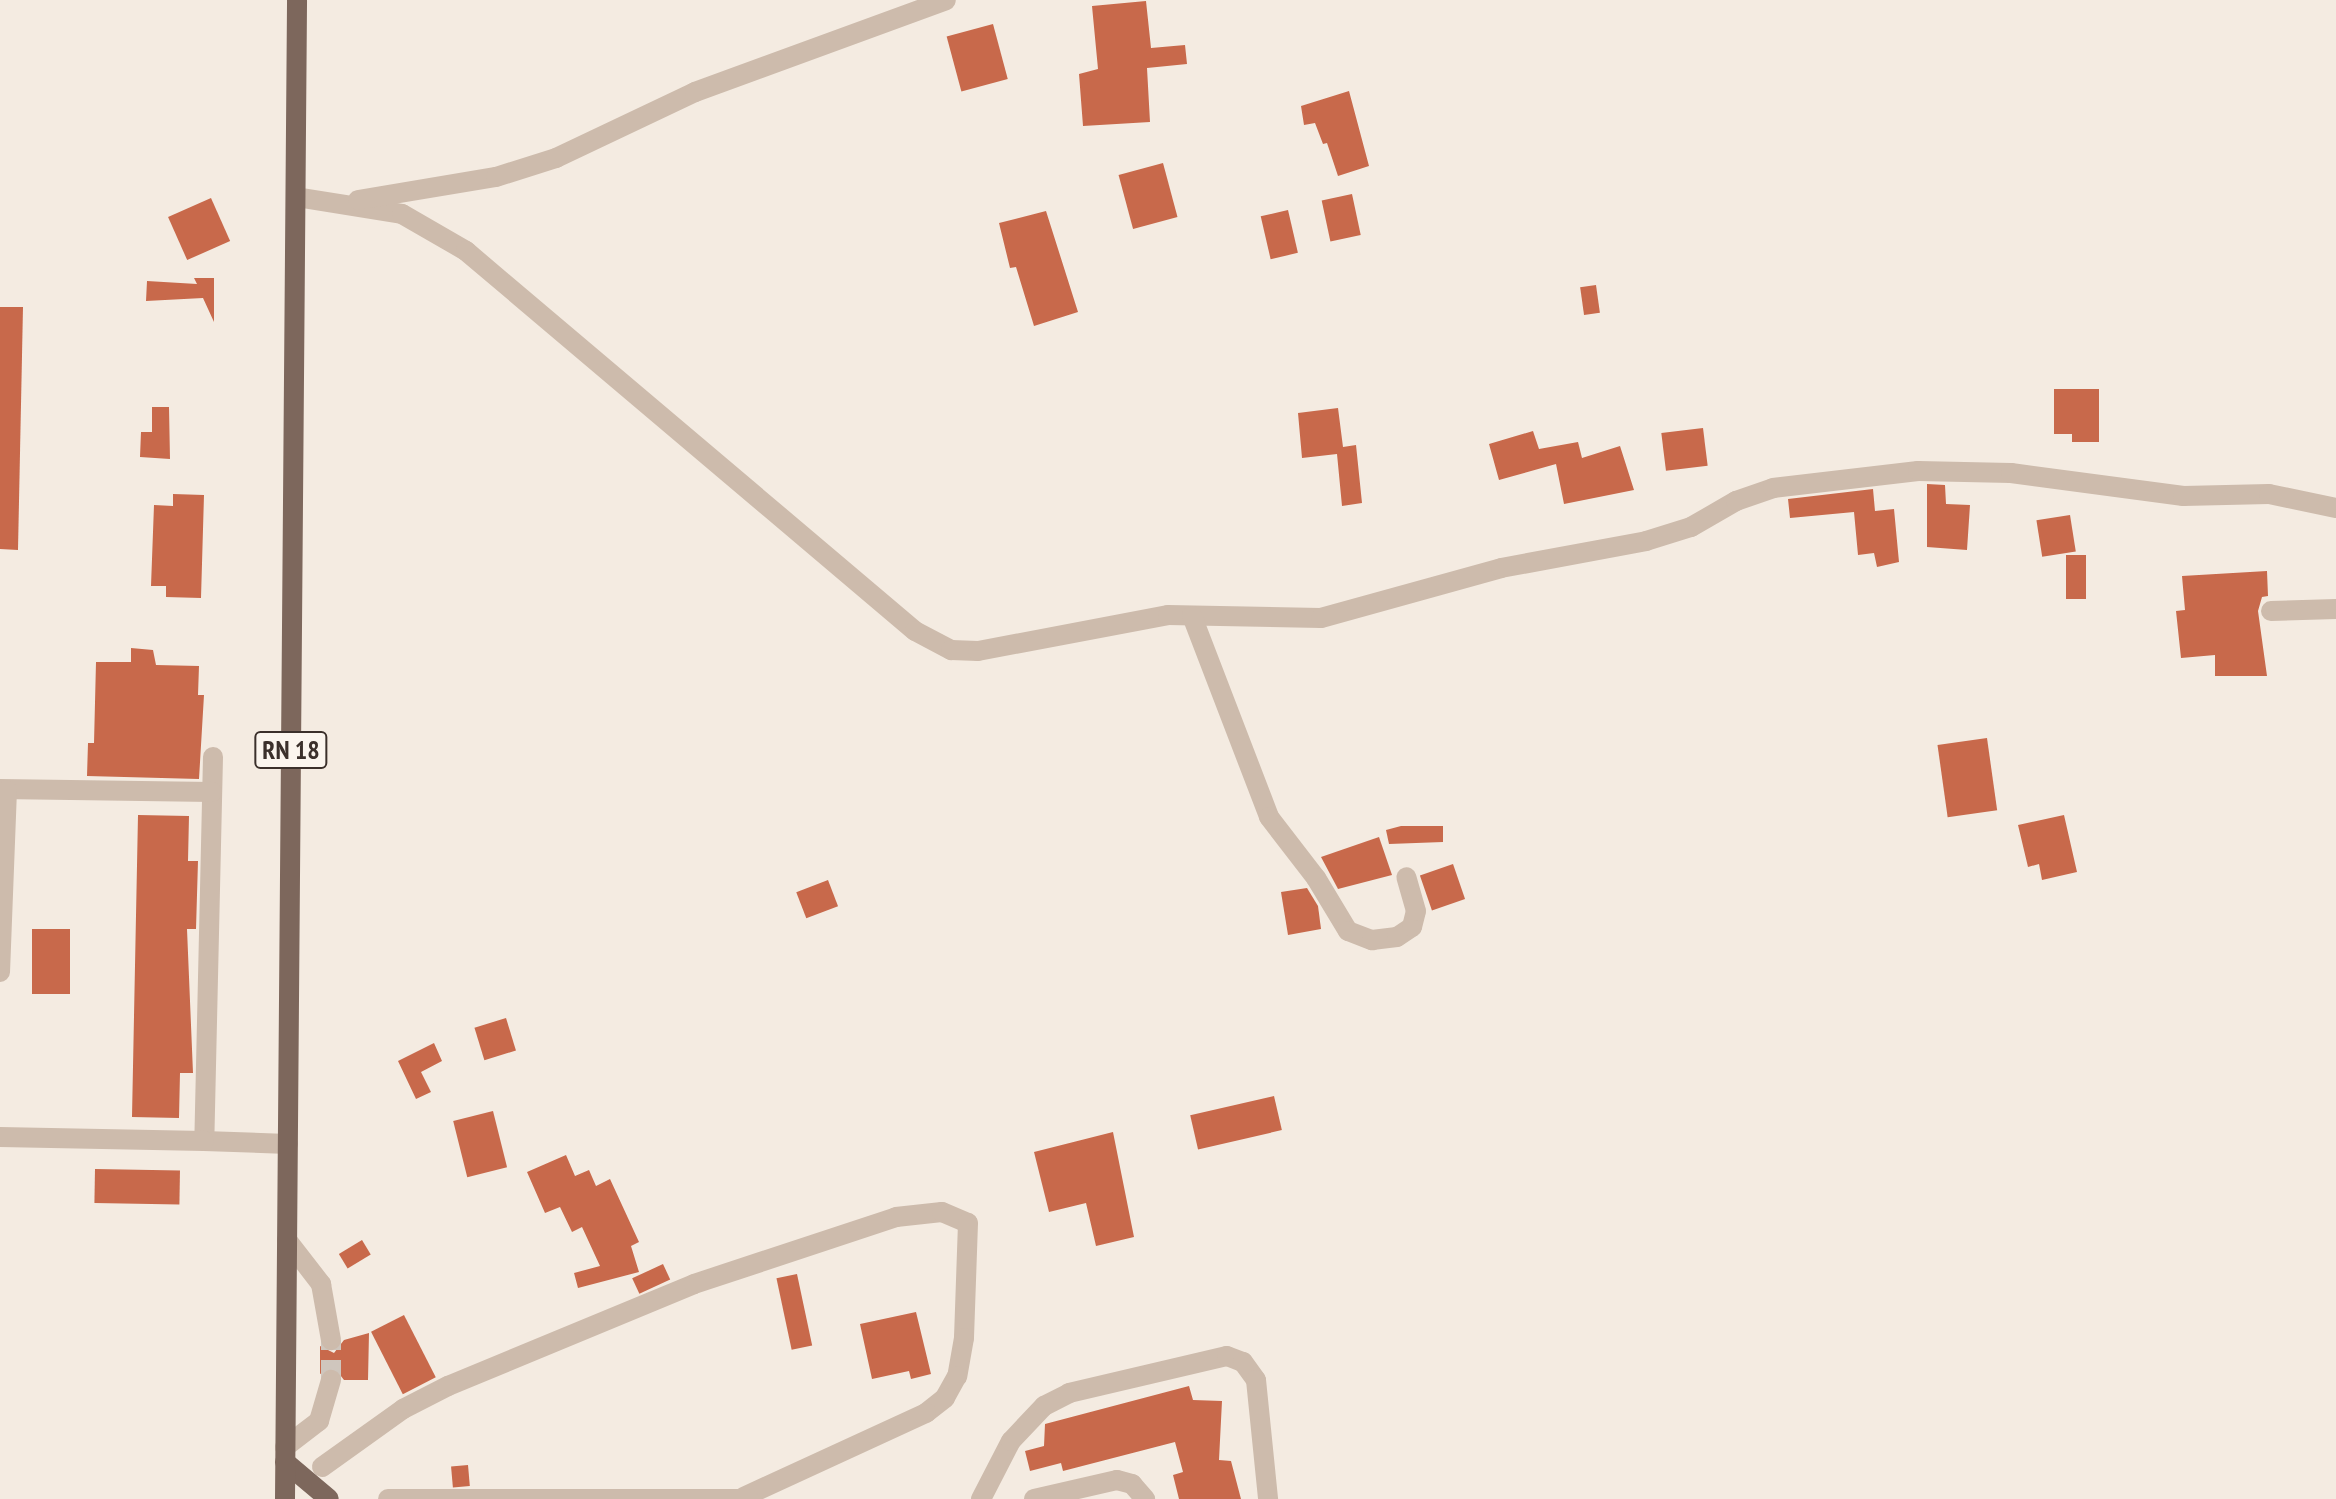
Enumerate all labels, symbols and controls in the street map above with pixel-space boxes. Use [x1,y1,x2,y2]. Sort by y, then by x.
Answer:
road number: RN 18 [253,728,329,772]

